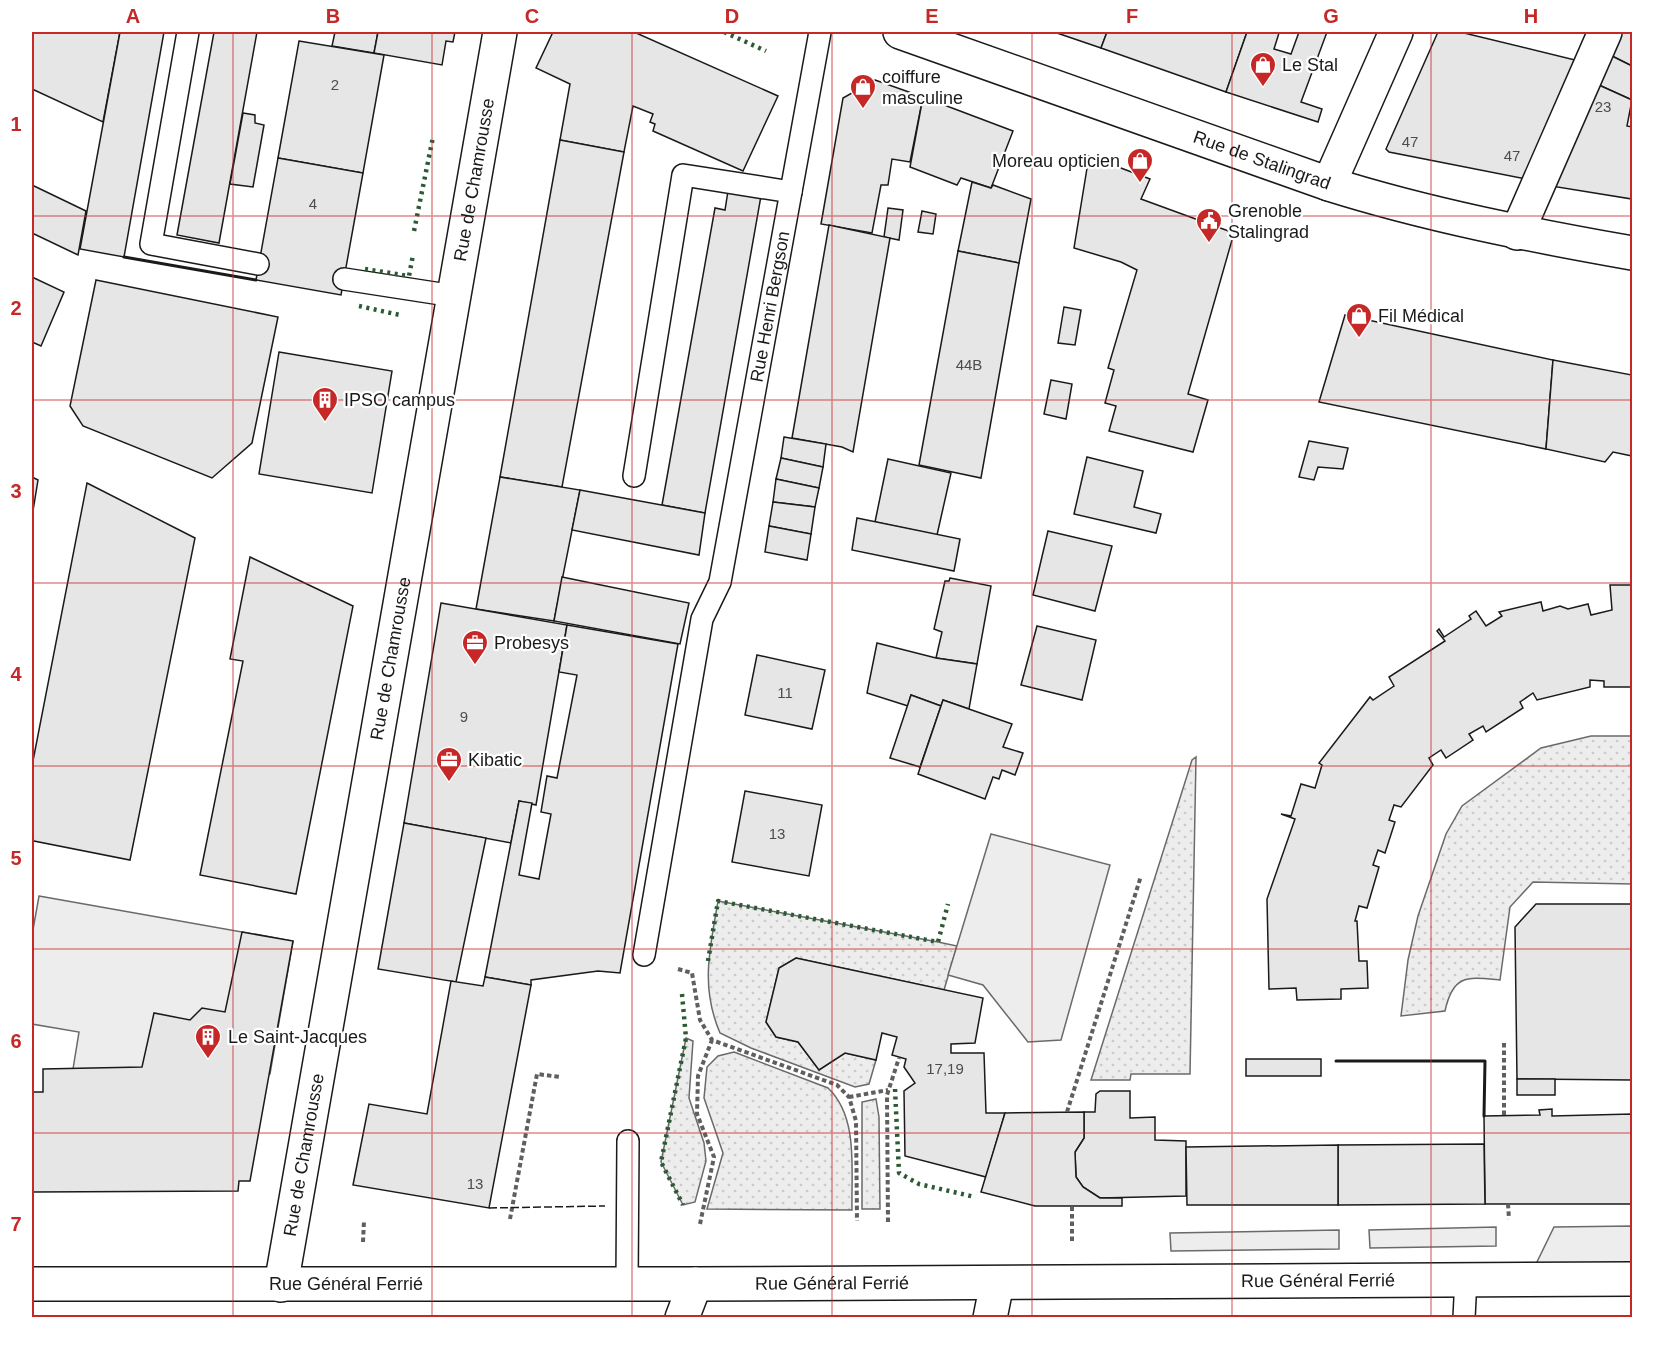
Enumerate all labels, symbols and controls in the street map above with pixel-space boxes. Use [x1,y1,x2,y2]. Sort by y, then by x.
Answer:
text: A [126,5,140,27]
text: B [326,5,340,27]
text: C [525,5,539,27]
text: D [725,5,739,27]
text: E [925,5,939,27]
text: F [1126,5,1138,27]
text: G [1323,5,1339,27]
text: H [1524,5,1538,27]
shop icon: Le Stal [1248,50,1278,88]
place label: Le Stal [1282,55,1338,75]
place label: coiffure masculine [882,67,963,108]
shop icon: coiffure masculine [848,72,878,110]
house number: 2 [331,76,339,93]
street label: Rue de Chamrousse [450,97,498,263]
house number: 23 [1595,98,1611,115]
text: 1 [10,113,22,135]
street label: Rue de Stalingrad [1191,127,1333,194]
house number: 47 [1402,133,1418,150]
shop icon: Moreau opticien [1125,146,1155,184]
house number: 47 [1504,147,1520,164]
place label: Moreau opticien [992,151,1120,171]
house number: 4 [309,195,317,212]
place label: Grenoble Stalingrad [1228,201,1309,242]
public building icon: Grenoble Stalingrad [1194,206,1224,244]
street label: Rue Henri Bergson [747,229,794,384]
text: 2 [10,297,22,319]
shop icon: Fil Médical [1344,301,1374,339]
place label: Fil Médical [1378,306,1464,326]
house number: 44B [956,356,982,373]
building icon: IPSO campus [310,385,340,423]
place label: IPSO campus [344,390,455,410]
text: 3 [10,480,22,502]
street label: Rue de Chamrousse [366,575,415,742]
office icon: Probesys [460,628,490,666]
place label: Probesys [494,633,569,653]
text: 4 [10,663,22,685]
house number: 11 [777,684,793,701]
house number: 9 [460,708,468,725]
office icon: Kibatic [434,745,464,783]
place label: Kibatic [468,750,522,770]
house number: 13 [769,825,785,842]
text: 5 [10,847,22,869]
building icon: Le Saint-Jacques [193,1022,223,1060]
place label: Le Saint-Jacques [228,1027,367,1047]
text: 6 [10,1030,22,1052]
house number: 17,19 [926,1060,964,1077]
street label: Rue de Chamrousse [280,1072,328,1238]
house number: 13 [467,1175,483,1192]
text: 7 [10,1213,22,1235]
street label: Rue Général Ferrié [1241,1270,1395,1291]
street label: Rue Général Ferrié [755,1273,909,1294]
street label: Rue Général Ferrié [269,1274,423,1294]

